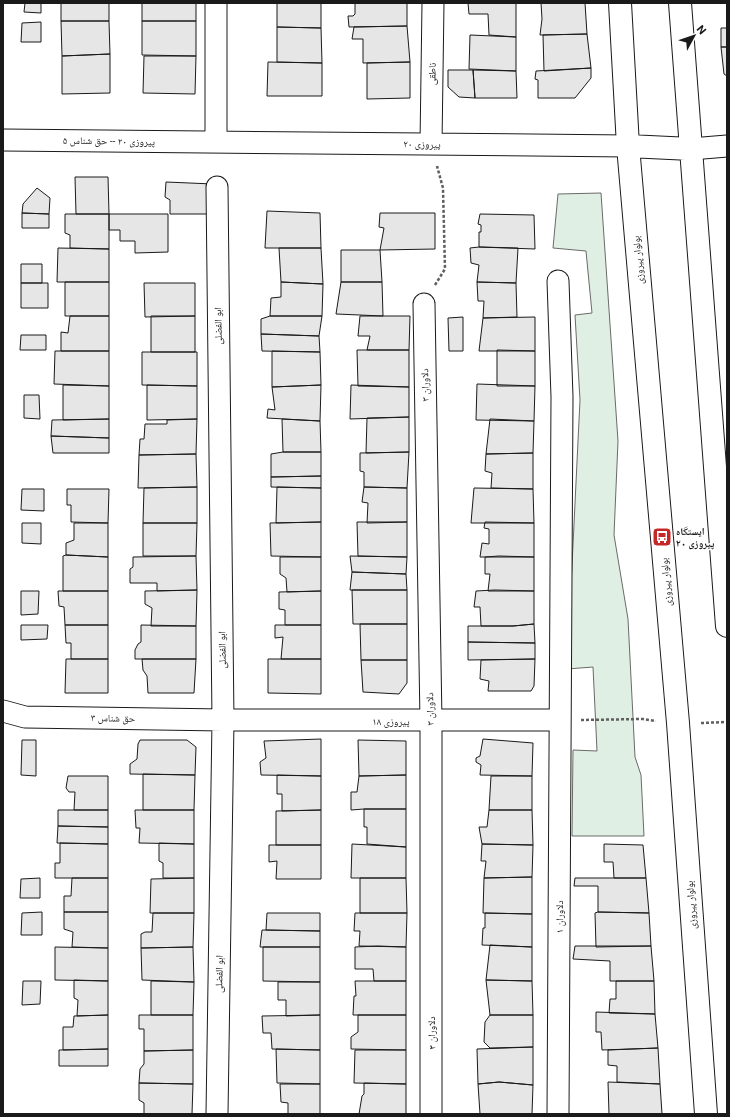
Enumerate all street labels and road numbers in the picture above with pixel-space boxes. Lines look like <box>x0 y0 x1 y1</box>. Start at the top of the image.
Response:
street label: ناطقی <box>426 62 439 85</box>
street label: پیروزی ۲۰ -- حق شناس ۵ <box>63 135 155 148</box>
street label: پیروزی ۲۰ <box>403 138 441 151</box>
street label: بولوار پیروزی <box>630 235 647 285</box>
street label: ابو الفضلی <box>212 307 225 345</box>
street label: دلاوران ۳ <box>419 368 432 402</box>
street label: بولوار پیروزی <box>658 557 675 607</box>
street label: ابو الفضلی <box>216 631 229 669</box>
street label: دلاوران ۳ <box>424 692 437 726</box>
street label: حق شناس ۳ <box>91 712 136 725</box>
street label: پیروزی ۱۸ <box>372 716 410 728</box>
street label: بولوار پیروزی <box>684 880 699 930</box>
street label: دلاوران ۱ <box>554 900 566 934</box>
street label: ابو الفضلی <box>213 955 226 993</box>
street label: دلاوران ۳ <box>426 1016 438 1050</box>

